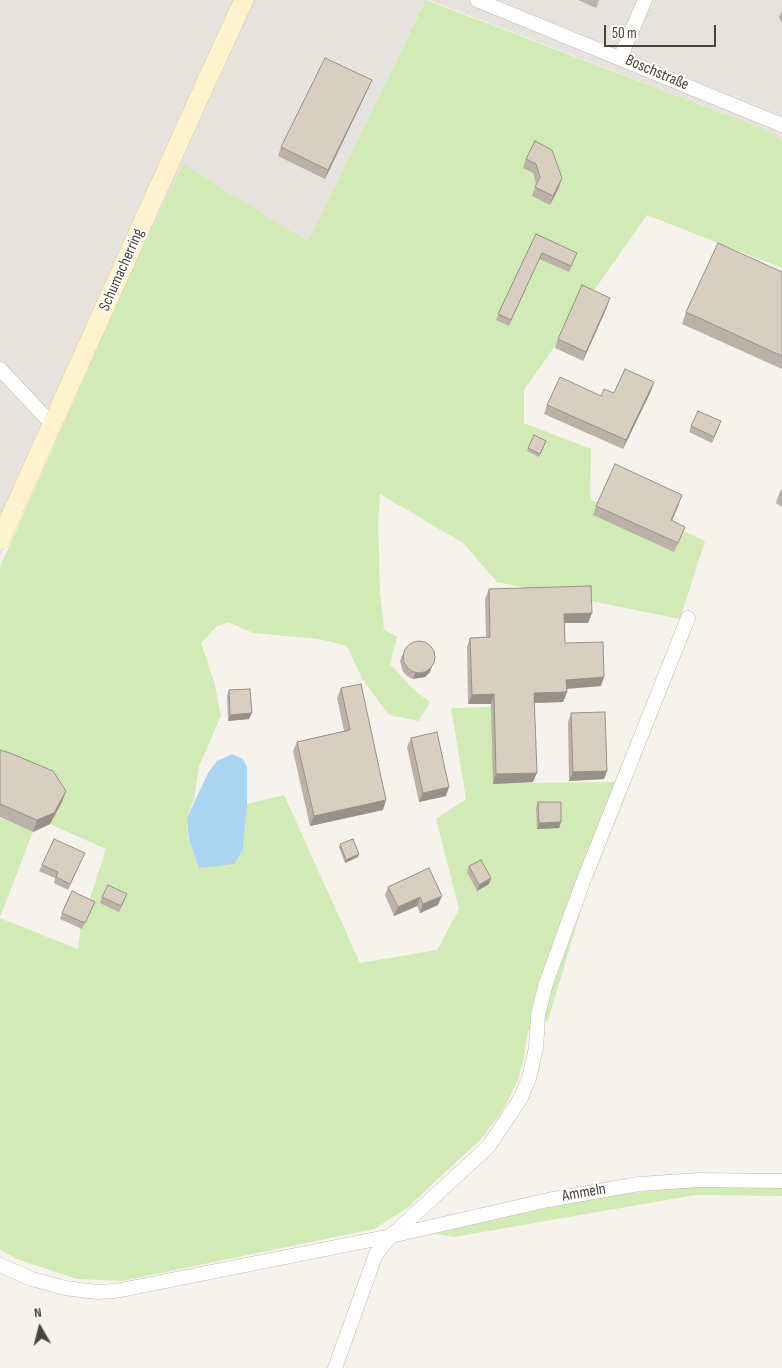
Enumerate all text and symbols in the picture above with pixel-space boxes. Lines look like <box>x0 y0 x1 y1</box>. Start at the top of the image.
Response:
scale bar <box>607 15 720 47</box>
text: 50 m <box>612 24 637 43</box>
street label: Boschstraße <box>622 51 692 95</box>
street label: Schumacherring <box>95 226 149 314</box>
street label: Ammeln <box>561 1180 607 1206</box>
north arrow <box>15 1303 65 1353</box>
text: N <box>33 1304 43 1322</box>

